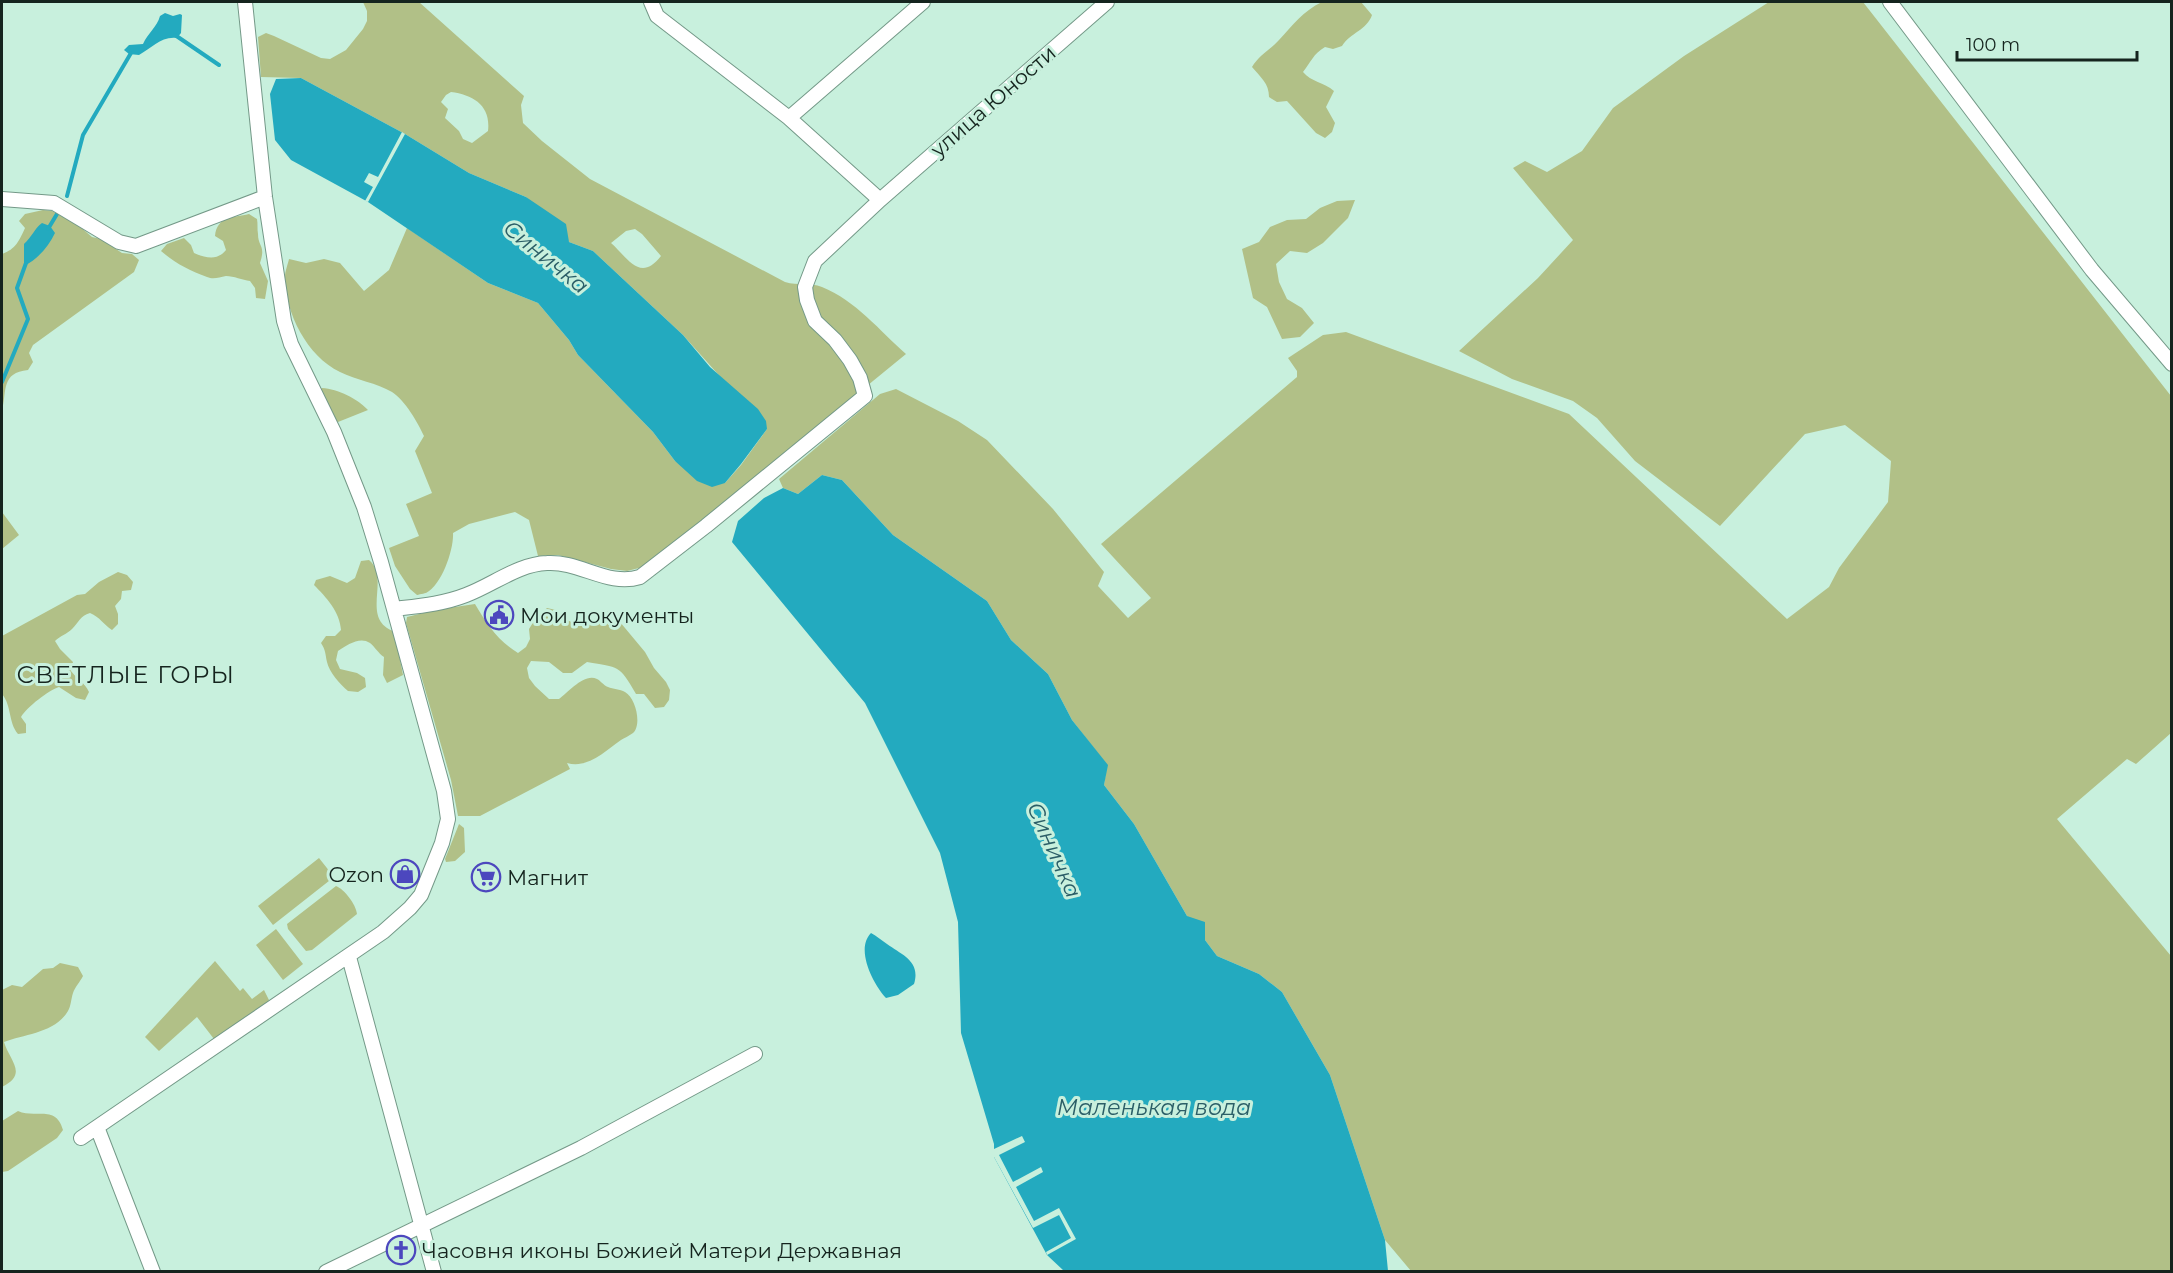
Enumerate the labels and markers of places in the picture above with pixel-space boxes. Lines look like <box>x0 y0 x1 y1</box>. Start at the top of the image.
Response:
public building icon: Мои документы <box>483 599 515 631</box>
place label: Мои документы <box>520 603 694 628</box>
shop icon: Ozon <box>389 858 421 890</box>
supermarket icon: Магнит <box>470 861 502 893</box>
place label: Ozon <box>328 862 384 887</box>
place label: Магнит <box>507 865 588 890</box>
church icon: Часовня иконы Божией Матери Державная <box>385 1234 417 1266</box>
place label: Часовня иконы Божией Матери Державная <box>422 1238 902 1263</box>

